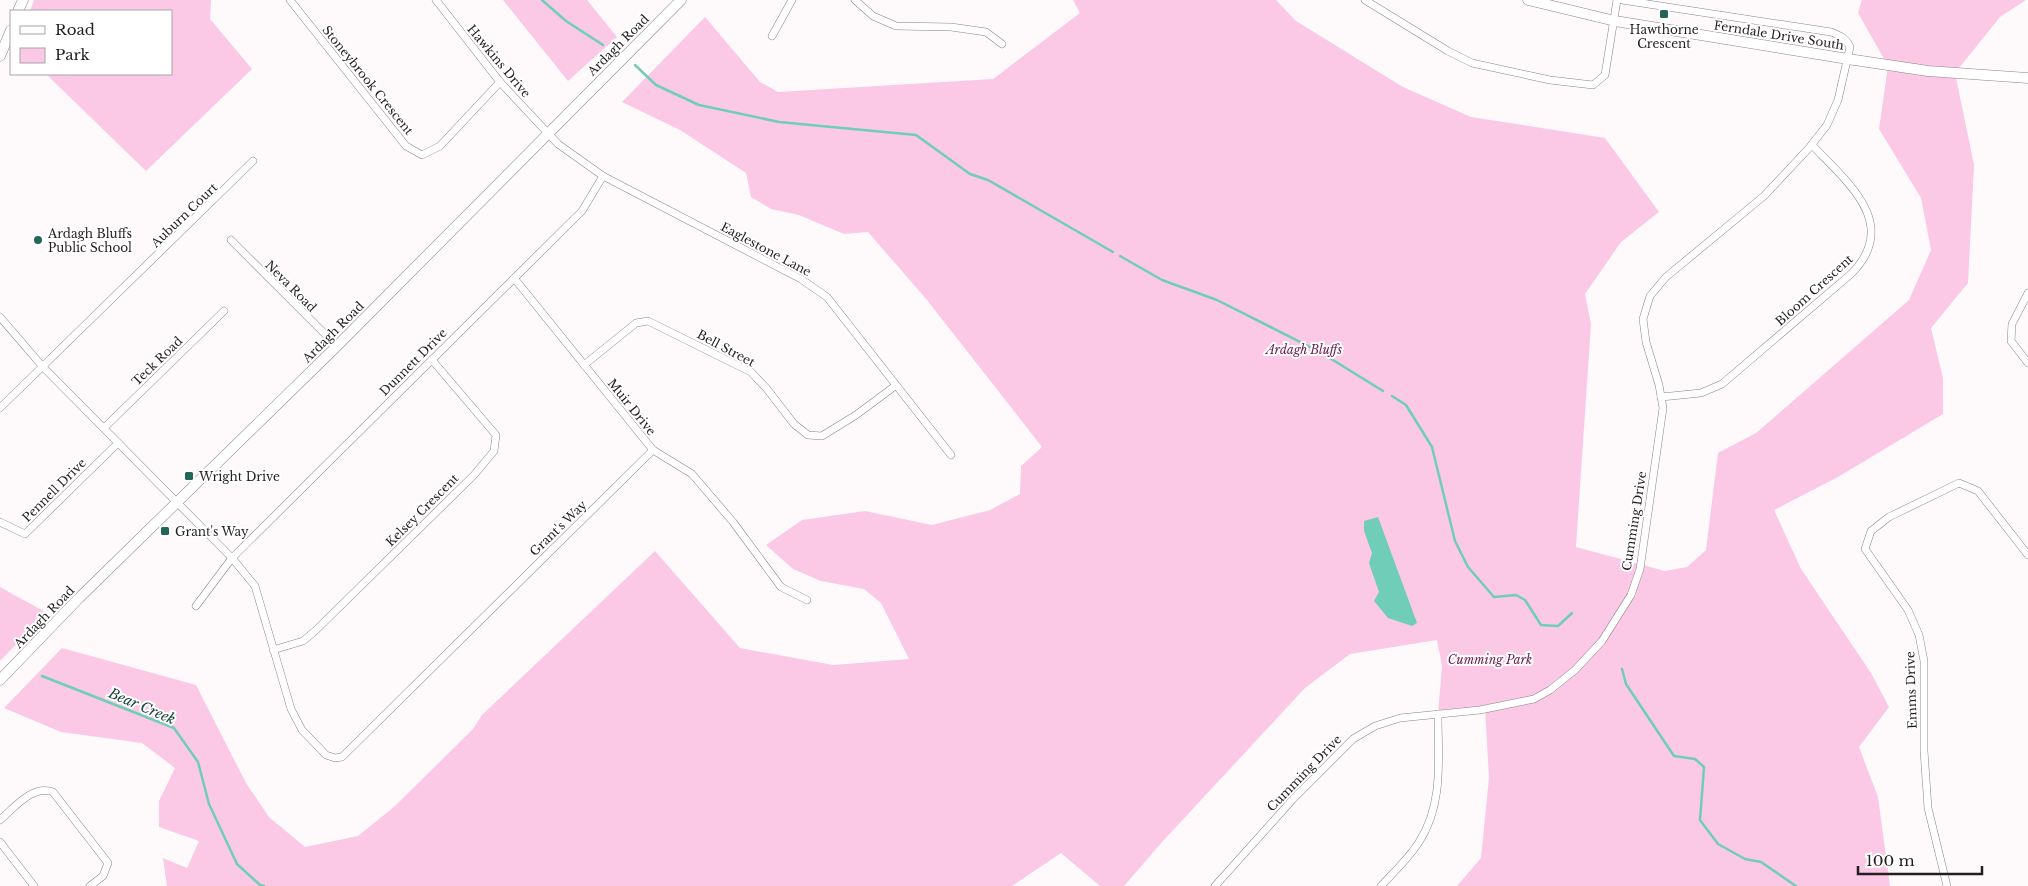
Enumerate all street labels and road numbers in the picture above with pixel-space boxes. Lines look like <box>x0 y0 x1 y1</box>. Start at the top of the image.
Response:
street label: Ardagh Road <box>584 11 652 79</box>
street label: Ferndale Drive South <box>1713 17 1845 53</box>
street label: Hawkins Drive <box>464 21 534 101</box>
street label: Stoneybrook Crescent <box>319 22 417 138</box>
street label: Auburn Court <box>147 179 221 251</box>
street label: Eaglestone Lane <box>718 219 814 279</box>
street label: Bloom Crescent <box>1772 251 1856 329</box>
street label: Neva Road <box>262 257 320 315</box>
street label: Ardagh Road <box>299 298 367 366</box>
street label: Dunnett Drive <box>376 325 450 399</box>
street label: Bell Street <box>694 326 758 370</box>
street label: Teck Road <box>129 333 185 389</box>
street label: Muir Drive <box>605 376 659 438</box>
street label: Pennell Drive <box>19 455 89 525</box>
street label: Kelsey Crescent <box>383 470 462 549</box>
street label: Cumming Drive <box>1619 470 1649 572</box>
street label: Grant's Way <box>526 497 590 559</box>
street label: Ardagh Road <box>10 583 77 652</box>
street label: Emms Drive <box>1902 651 1920 729</box>
street label: Cumming Drive <box>1264 732 1344 814</box>

